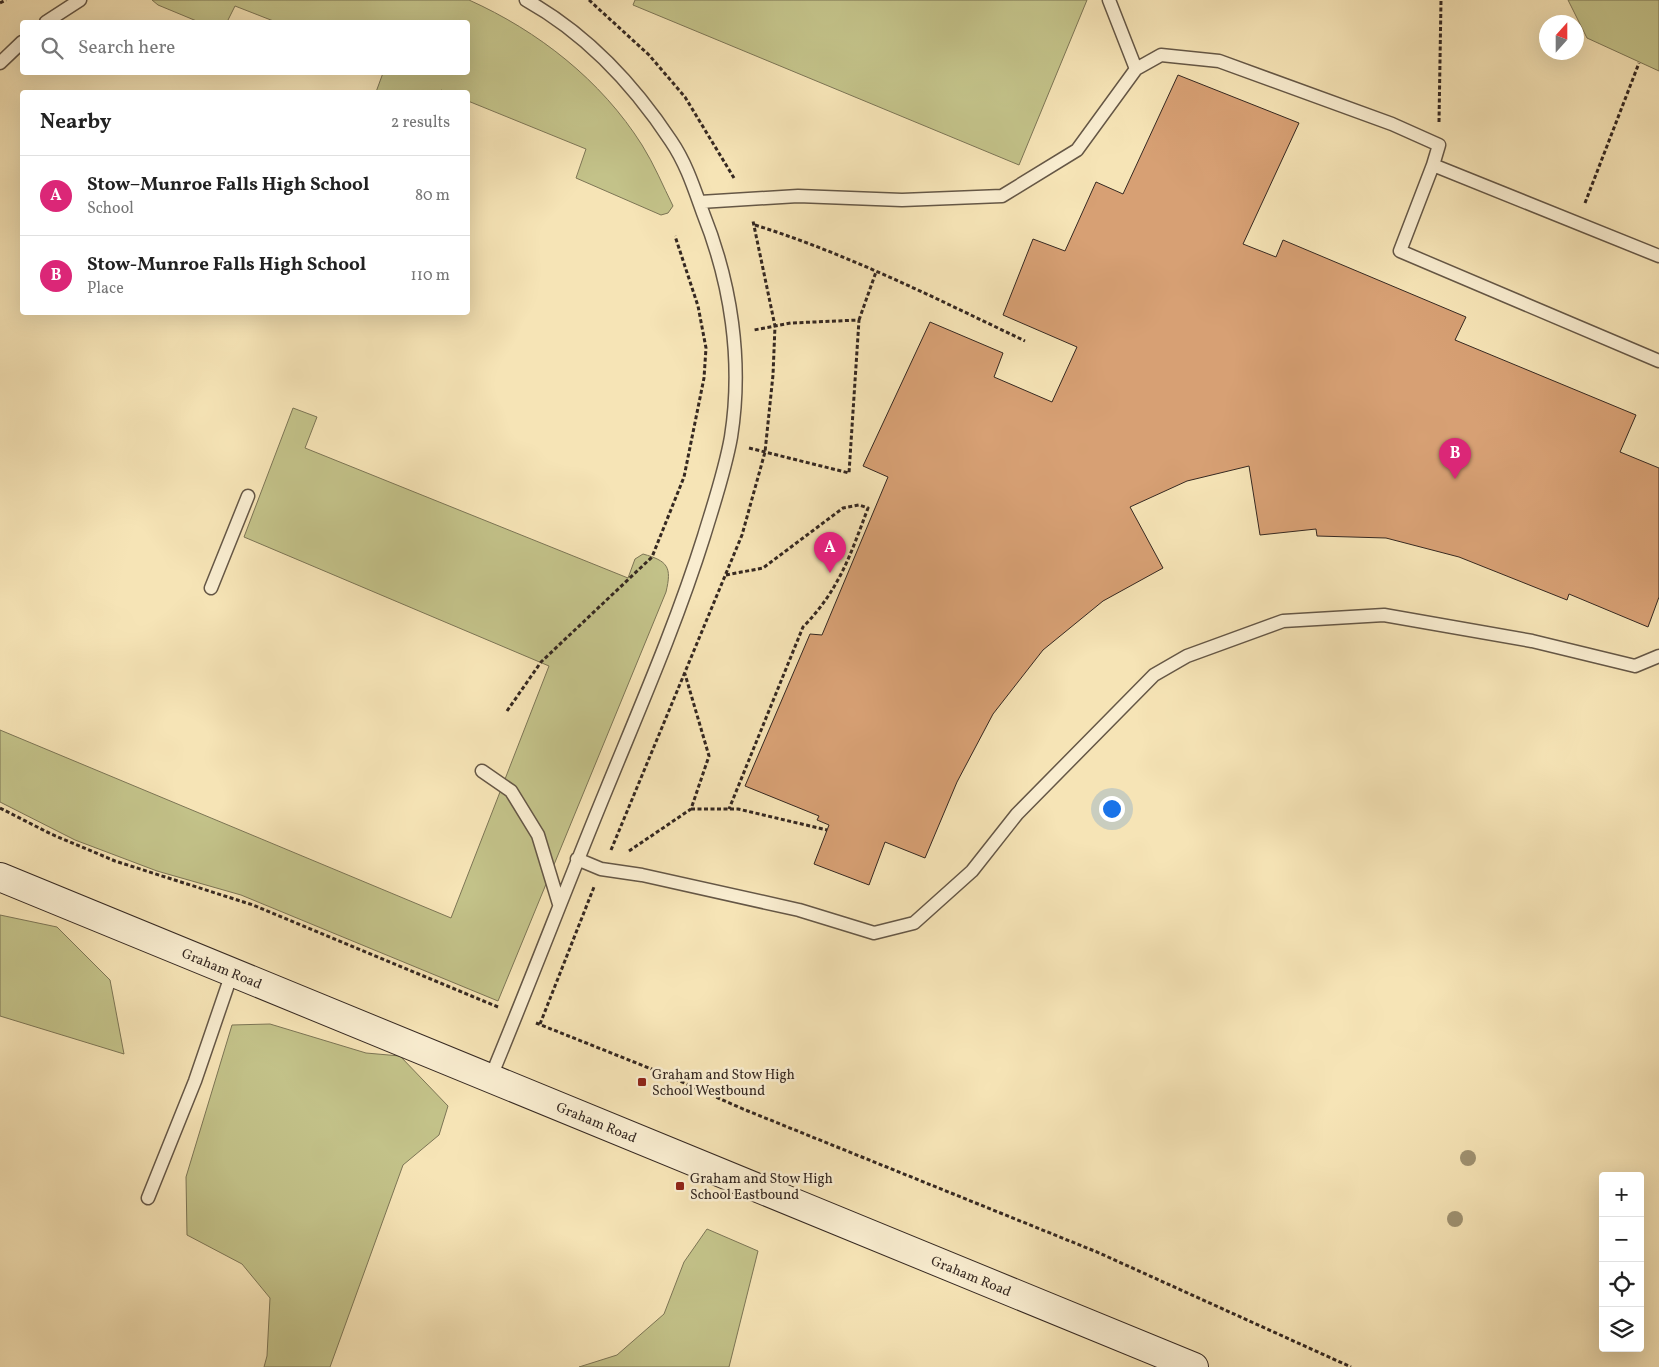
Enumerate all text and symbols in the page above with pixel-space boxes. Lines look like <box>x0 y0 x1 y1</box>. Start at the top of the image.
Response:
north arrow <box>1539 15 1584 60</box>
search box <box>20 20 470 75</box>
icon: search <box>38 34 66 62</box>
text: Search here <box>78 35 175 61</box>
text: Nearby <box>40 108 111 137</box>
text: 2 results <box>391 112 450 134</box>
text: Stow–Munroe Falls High School <box>87 172 369 198</box>
text: A <box>50 185 62 207</box>
text: 80 m <box>415 185 450 207</box>
text: School <box>87 198 134 220</box>
text: Stow-Munroe Falls High School <box>87 252 366 278</box>
text: B <box>51 265 61 287</box>
text: 110 m <box>411 265 450 287</box>
text: Place <box>87 278 124 300</box>
pin: B <box>1439 438 1471 479</box>
pin: A <box>814 532 846 573</box>
your location <box>1099 796 1125 822</box>
street label: Graham Road <box>178 945 265 995</box>
place label: Graham and Stow High School Westbound <box>652 1066 795 1101</box>
marker: Graham and Stow High School Westbound <box>636 1076 648 1088</box>
street label: Graham Road <box>553 1098 639 1148</box>
place label: Graham and Stow High School Eastbound <box>690 1170 833 1205</box>
map controls <box>1599 1172 1644 1352</box>
button: + <box>1599 1172 1644 1217</box>
marker: Graham and Stow High School Eastbound <box>674 1180 686 1192</box>
button: − <box>1599 1217 1644 1262</box>
street label: Graham Road <box>928 1252 1014 1302</box>
button: locate <box>1599 1262 1644 1307</box>
button: layers <box>1599 1307 1644 1352</box>

